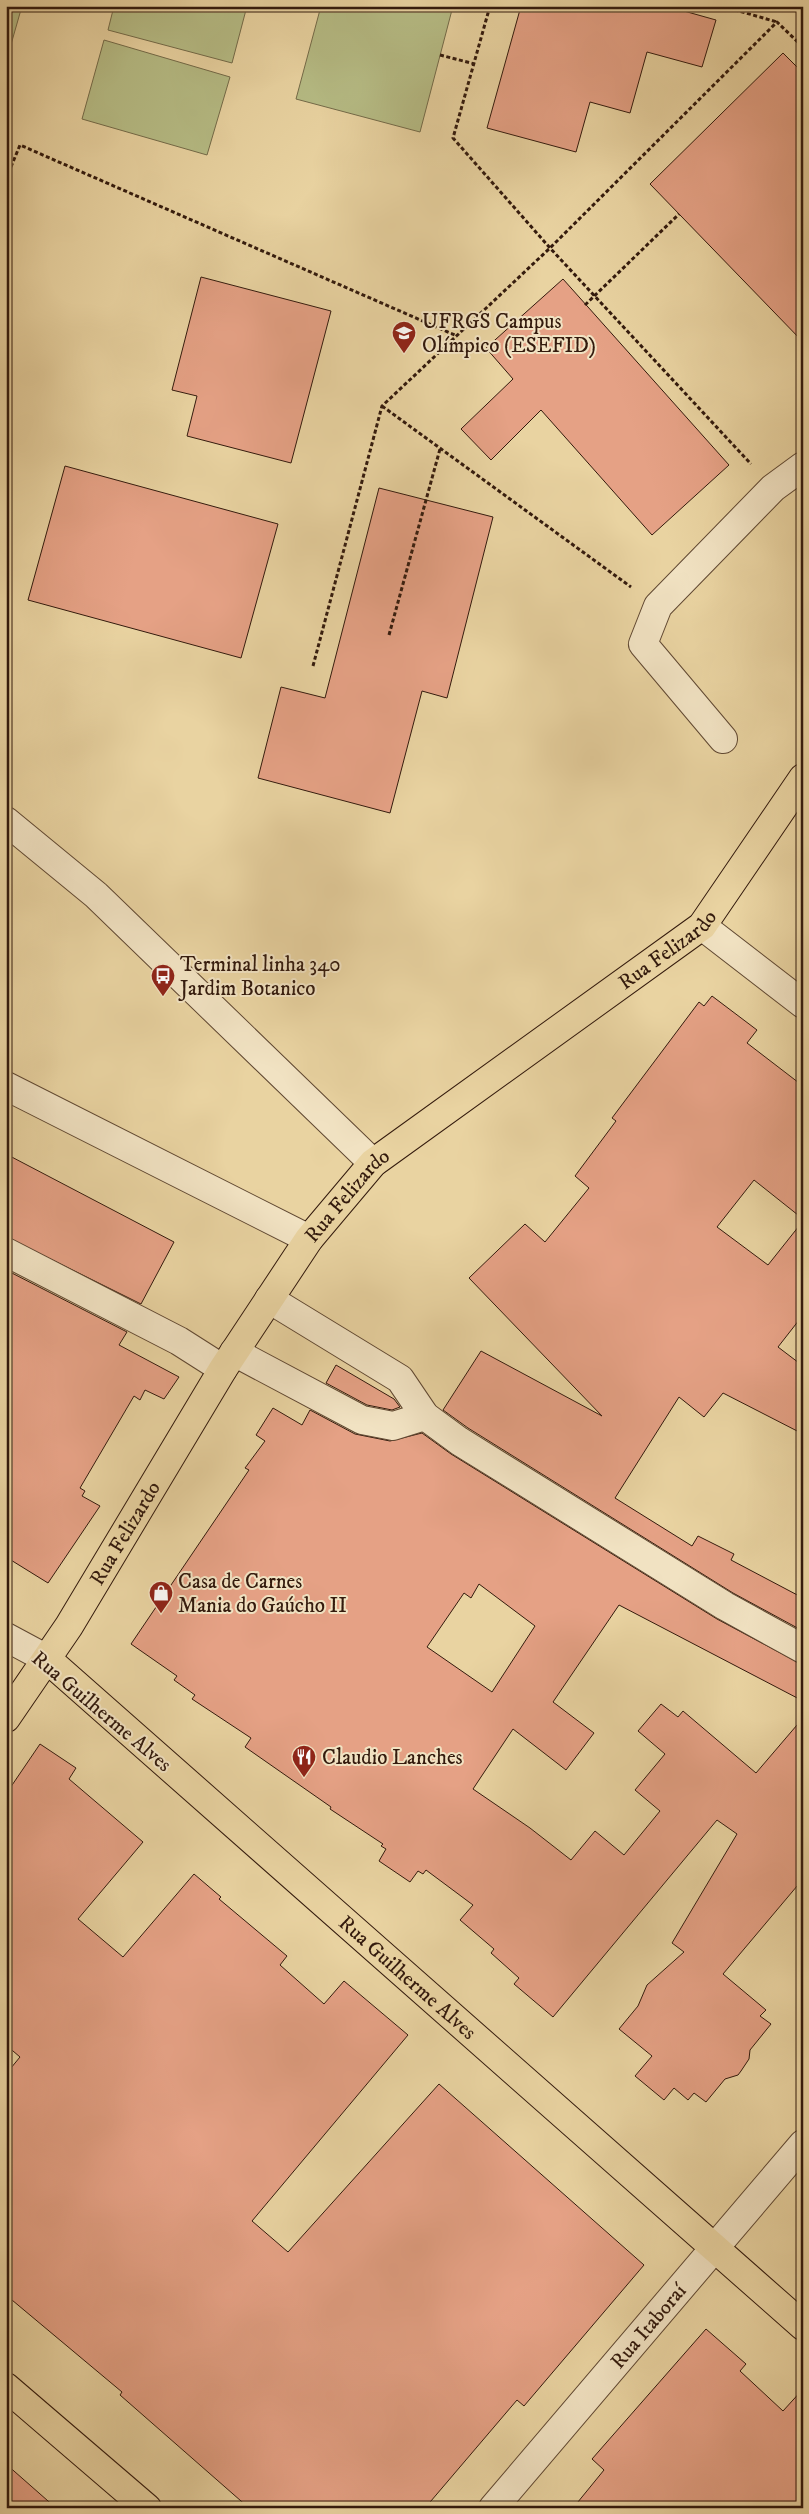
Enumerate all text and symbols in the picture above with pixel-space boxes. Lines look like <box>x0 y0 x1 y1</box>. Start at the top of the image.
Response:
place label: UFRGS Campus Olímpico (ESEFID) <box>422 309 596 359</box>
school or university icon: UFRGS Campus Olímpico (ESEFID) <box>391 320 417 354</box>
street label: Rua Felizardo <box>614 906 723 996</box>
place label: Terminal linha 340 Jardim Botanico <box>178 952 341 1002</box>
bus stop icon: Terminal linha 340 Jardim Botanico <box>150 963 176 997</box>
street label: Rua Felizardo <box>300 1143 395 1248</box>
street label: Rua Felizardo <box>84 1477 167 1590</box>
place label: Casa de Carnes Mania do Gaúcho II <box>178 1569 347 1619</box>
shop icon: Casa de Carnes Mania do Gaúcho II <box>148 1580 174 1614</box>
street label: Rua Guilherme Alves <box>26 1646 177 1778</box>
restaurant icon: Claudio Lanches <box>291 1744 317 1778</box>
place label: Claudio Lanches <box>322 1745 463 1771</box>
street label: Rua Guilherme Alves <box>333 1910 481 2046</box>
street label: Rua Itaboraí <box>605 2278 693 2375</box>

